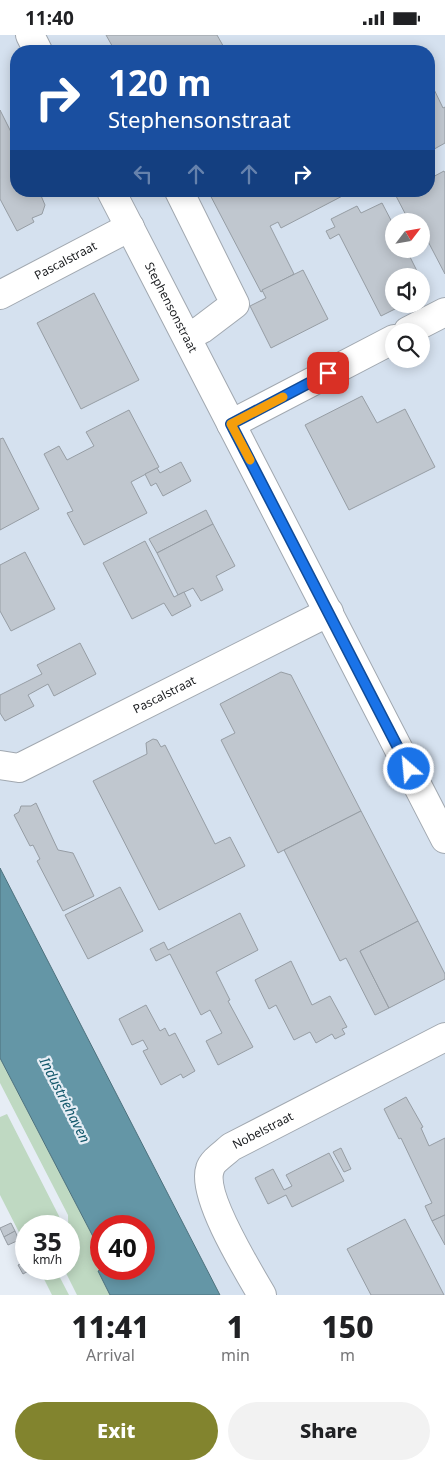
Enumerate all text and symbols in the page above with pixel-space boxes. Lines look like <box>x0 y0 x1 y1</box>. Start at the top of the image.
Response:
text: 11:40 <box>25 5 74 31</box>
text: 120 m <box>108 59 211 106</box>
icon: right <box>25 65 90 130</box>
text: Stephensonstraat <box>108 104 291 134</box>
icon: left <box>129 160 157 188</box>
icon: ahead <box>182 160 210 188</box>
icon: ahead <box>235 160 263 188</box>
icon: right <box>288 160 316 188</box>
north arrow <box>385 213 430 257</box>
map controls <box>385 213 430 368</box>
street label: Pascalstraat <box>31 237 100 284</box>
street label: Stephensonstraat <box>141 259 202 356</box>
button: sound <box>385 268 430 313</box>
button: search <box>385 323 430 368</box>
pin <box>307 352 349 394</box>
icon: arrive <box>314 359 342 387</box>
street label: Pascalstraat <box>130 671 199 717</box>
position arrow <box>382 742 434 794</box>
water label: Industriehaven <box>35 1053 95 1146</box>
street label: Nobelstraat <box>229 1107 297 1153</box>
speed limit sign: 40 <box>90 1215 155 1280</box>
text: 35 <box>33 1224 62 1258</box>
text: km/h <box>33 1251 62 1268</box>
text: 11:41 <box>72 1306 149 1347</box>
text: 1 <box>227 1306 244 1347</box>
text: 150 <box>321 1306 373 1347</box>
text: Arrival <box>86 1344 135 1366</box>
text: min <box>221 1344 250 1366</box>
text: m <box>340 1344 355 1366</box>
button: Exit <box>15 1402 218 1460</box>
button: Share <box>228 1402 430 1460</box>

